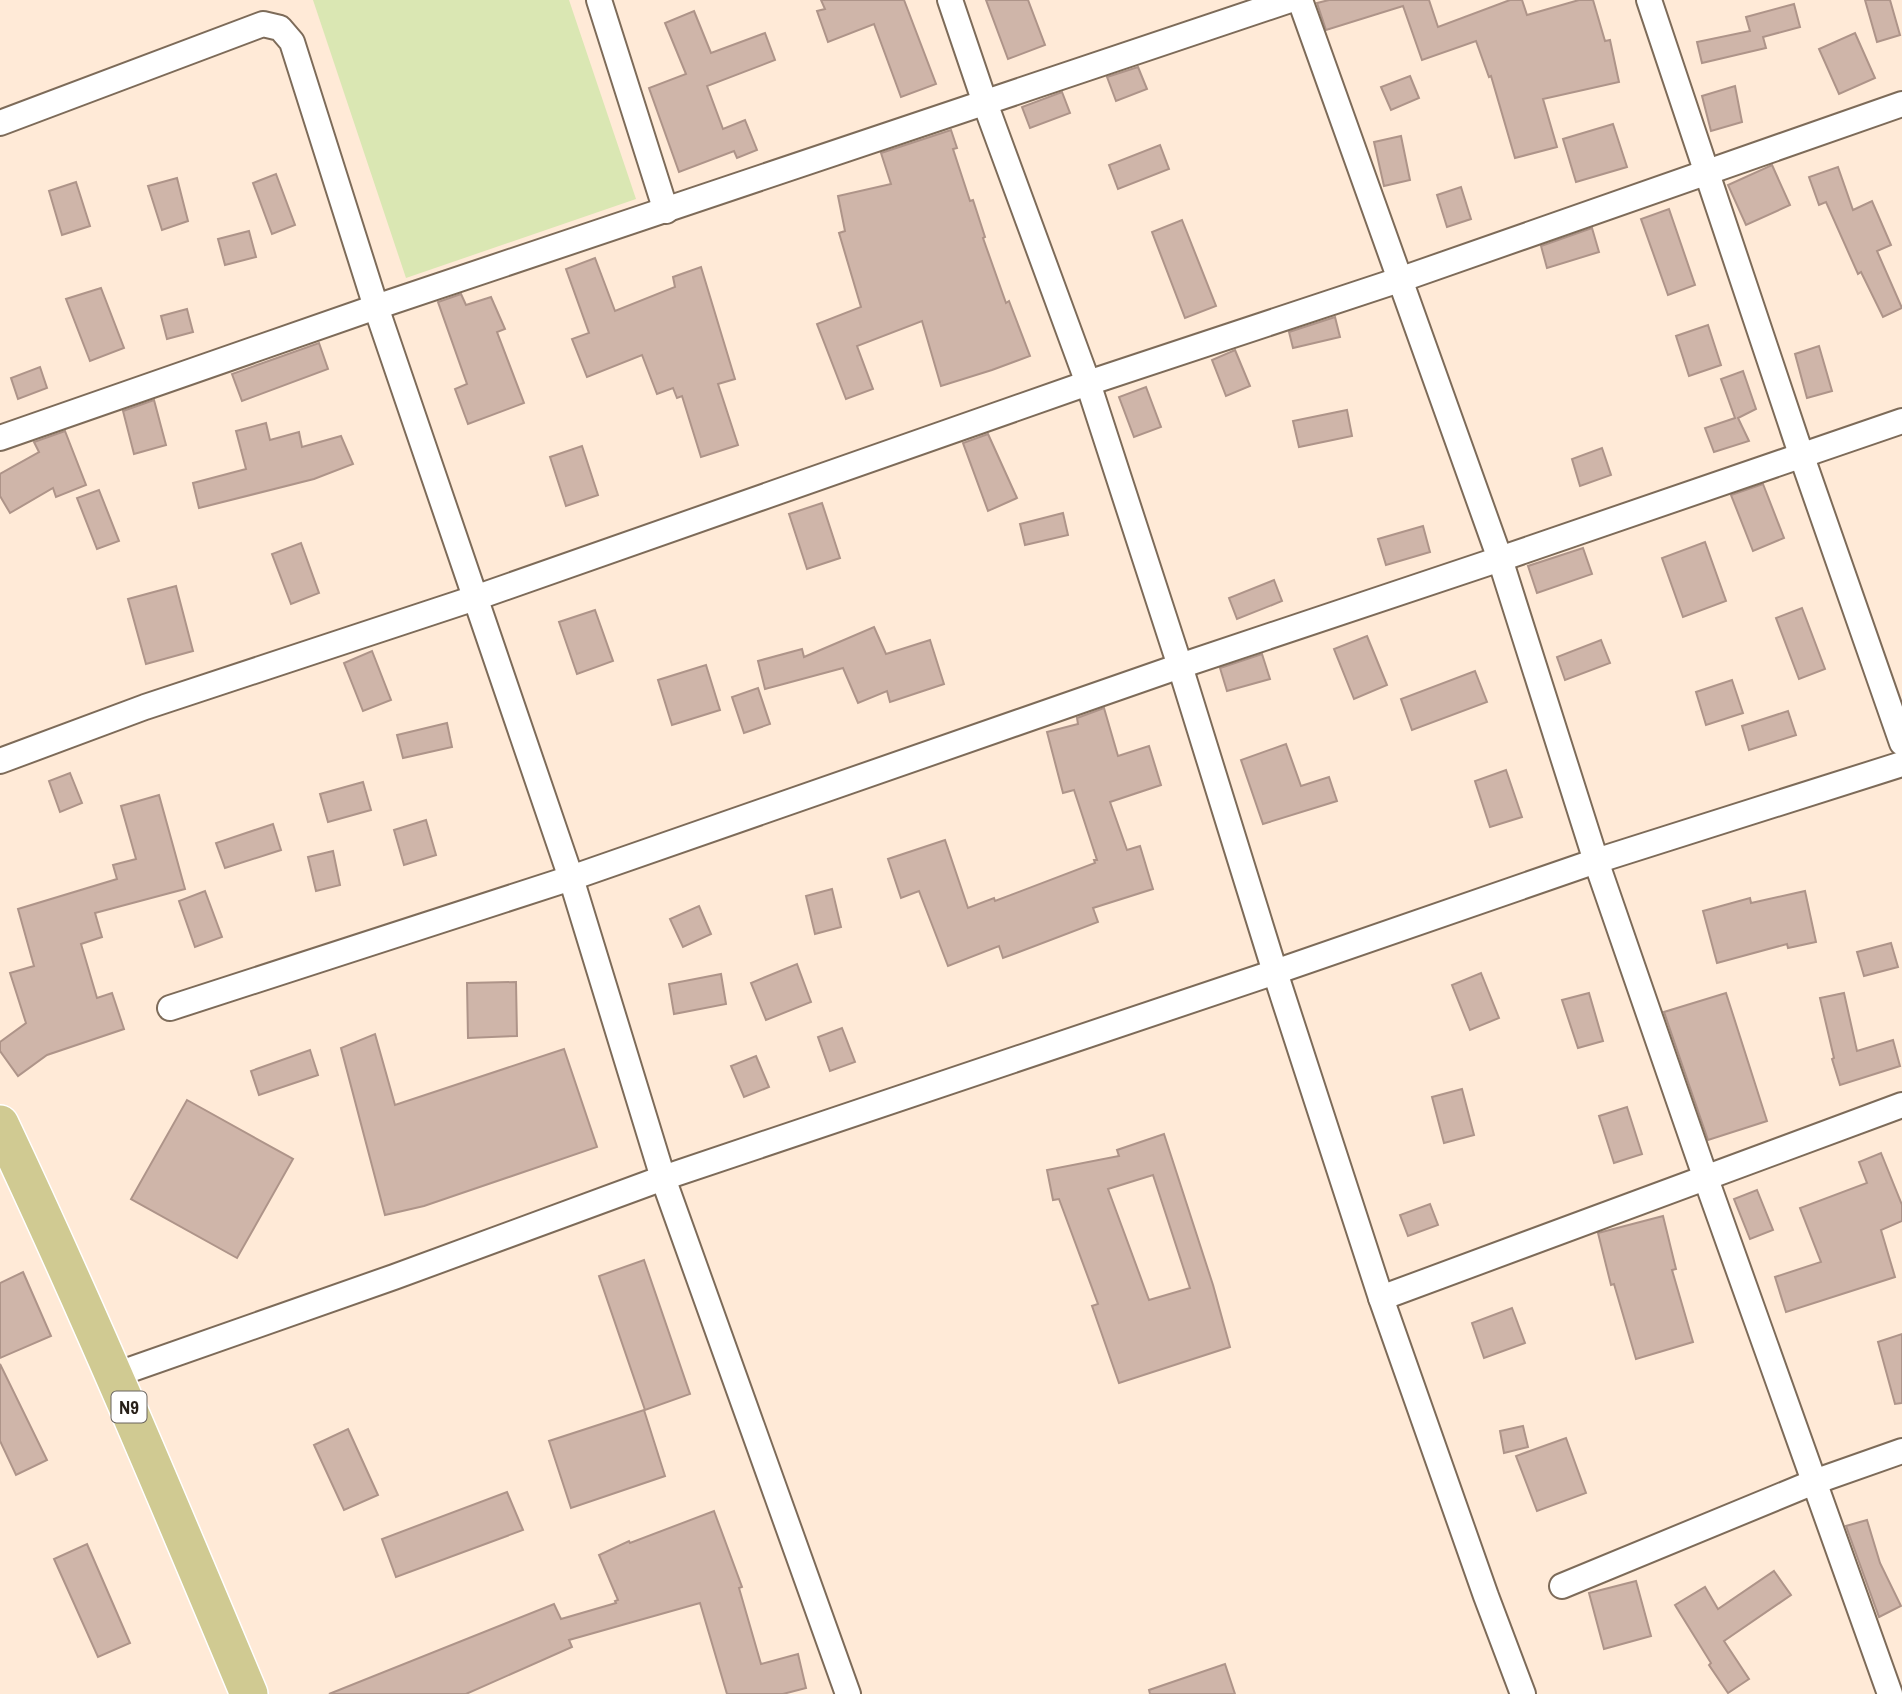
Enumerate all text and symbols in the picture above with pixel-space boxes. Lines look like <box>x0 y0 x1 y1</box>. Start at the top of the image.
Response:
road number: N9 <box>111 1392 146 1422</box>

